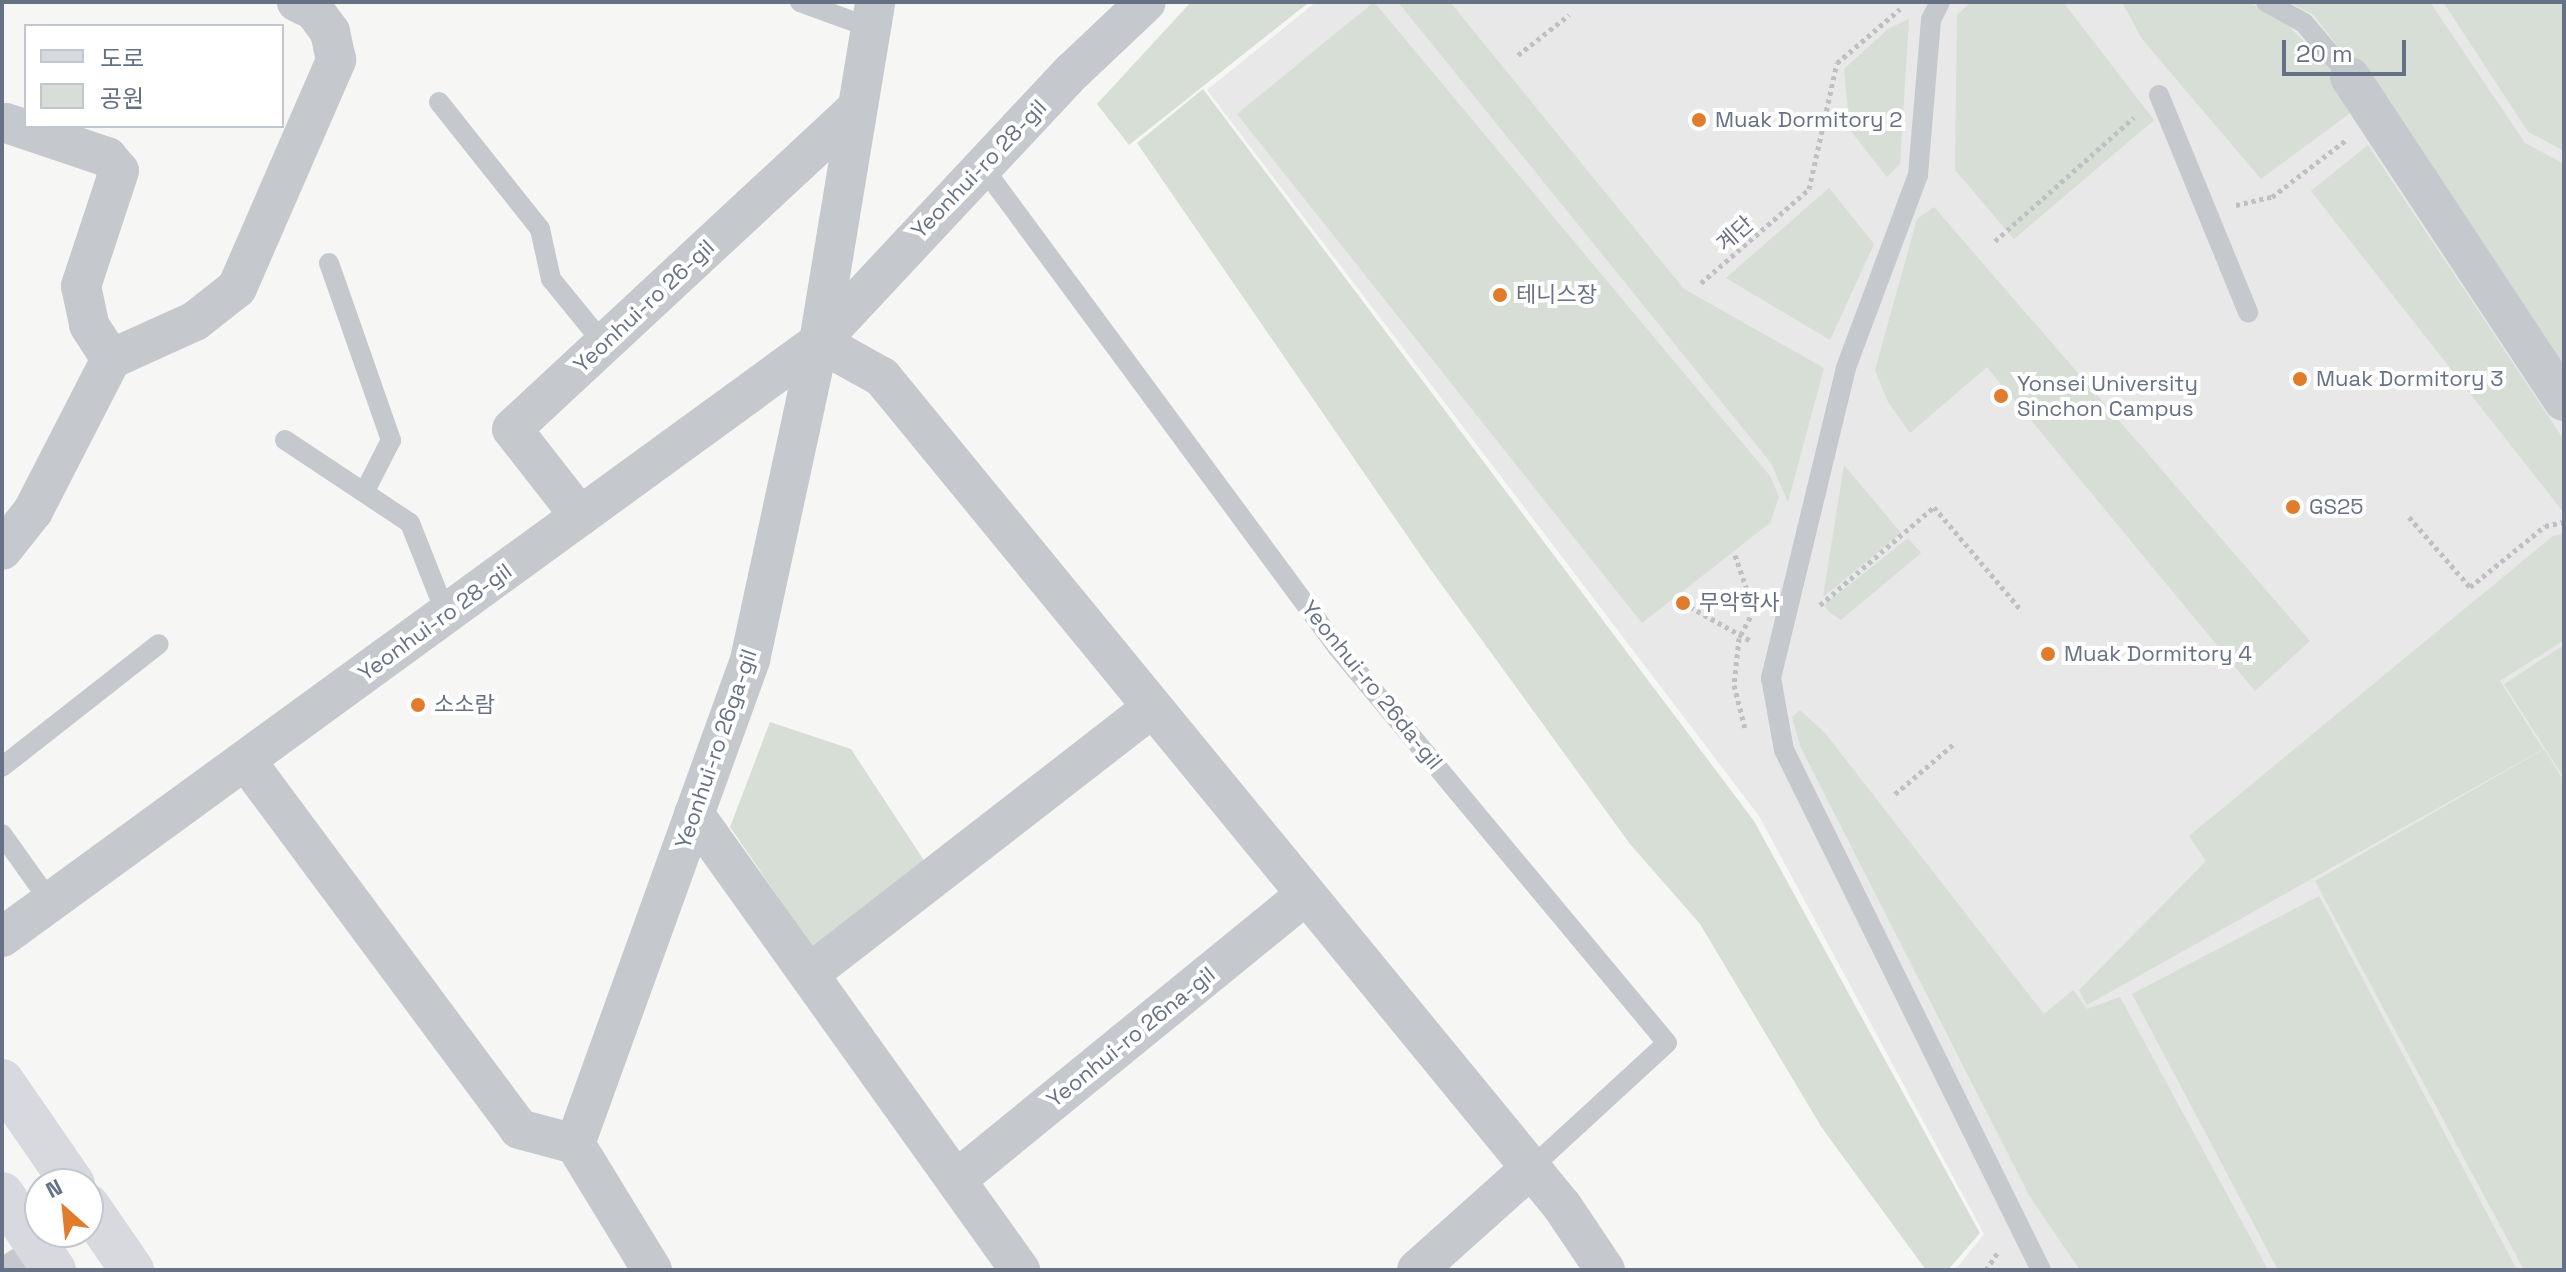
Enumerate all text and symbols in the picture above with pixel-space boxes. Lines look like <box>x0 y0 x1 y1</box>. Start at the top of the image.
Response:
legend <box>24 24 284 128</box>
scale bar <box>2286 24 2410 74</box>
text: 20 m <box>2296 38 2353 69</box>
text: 도로 <box>100 43 144 74</box>
text: 공원 <box>100 83 144 114</box>
street label: Yeonhui-ro 28-gil <box>906 94 1052 244</box>
place label: Muak Dormitory 2 <box>1715 107 1902 133</box>
marker: Muak Dormitory 2 <box>1690 111 1708 129</box>
street label: 계단 <box>1711 211 1759 257</box>
street label: Yeonhui-ro 26-gil <box>568 234 720 378</box>
place label: 테니스장 <box>1516 282 1597 308</box>
marker: 테니스장 <box>1491 286 1509 304</box>
place label: Muak Dormitory 3 <box>2316 366 2503 392</box>
place label: Yonsei University Sinchon Campus <box>2017 370 2198 422</box>
marker: Muak Dormitory 3 <box>2291 370 2309 388</box>
marker: Yonsei University Sinchon Campus <box>1992 387 2010 405</box>
place label: GS25 <box>2309 494 2363 520</box>
marker: GS25 <box>2284 498 2302 516</box>
street label: Yeonhui-ro 28-gil <box>353 558 517 686</box>
place label: 무악학사 <box>1699 590 1780 616</box>
marker: 무악학사 <box>1674 594 1692 612</box>
street label: Yeonhui-ro 26da-gil <box>1296 595 1448 775</box>
place label: Muak Dormitory 4 <box>2064 641 2252 667</box>
marker: Muak Dormitory 4 <box>2039 645 2057 663</box>
street label: Yeonhui-ro 26ga-gil <box>669 646 763 852</box>
place label: 소소람 <box>434 692 495 718</box>
marker: 소소람 <box>409 696 427 714</box>
street label: Yeonhui-ro 26na-gil <box>1042 961 1220 1113</box>
north arrow <box>24 1168 104 1248</box>
text: N <box>41 1173 67 1204</box>

